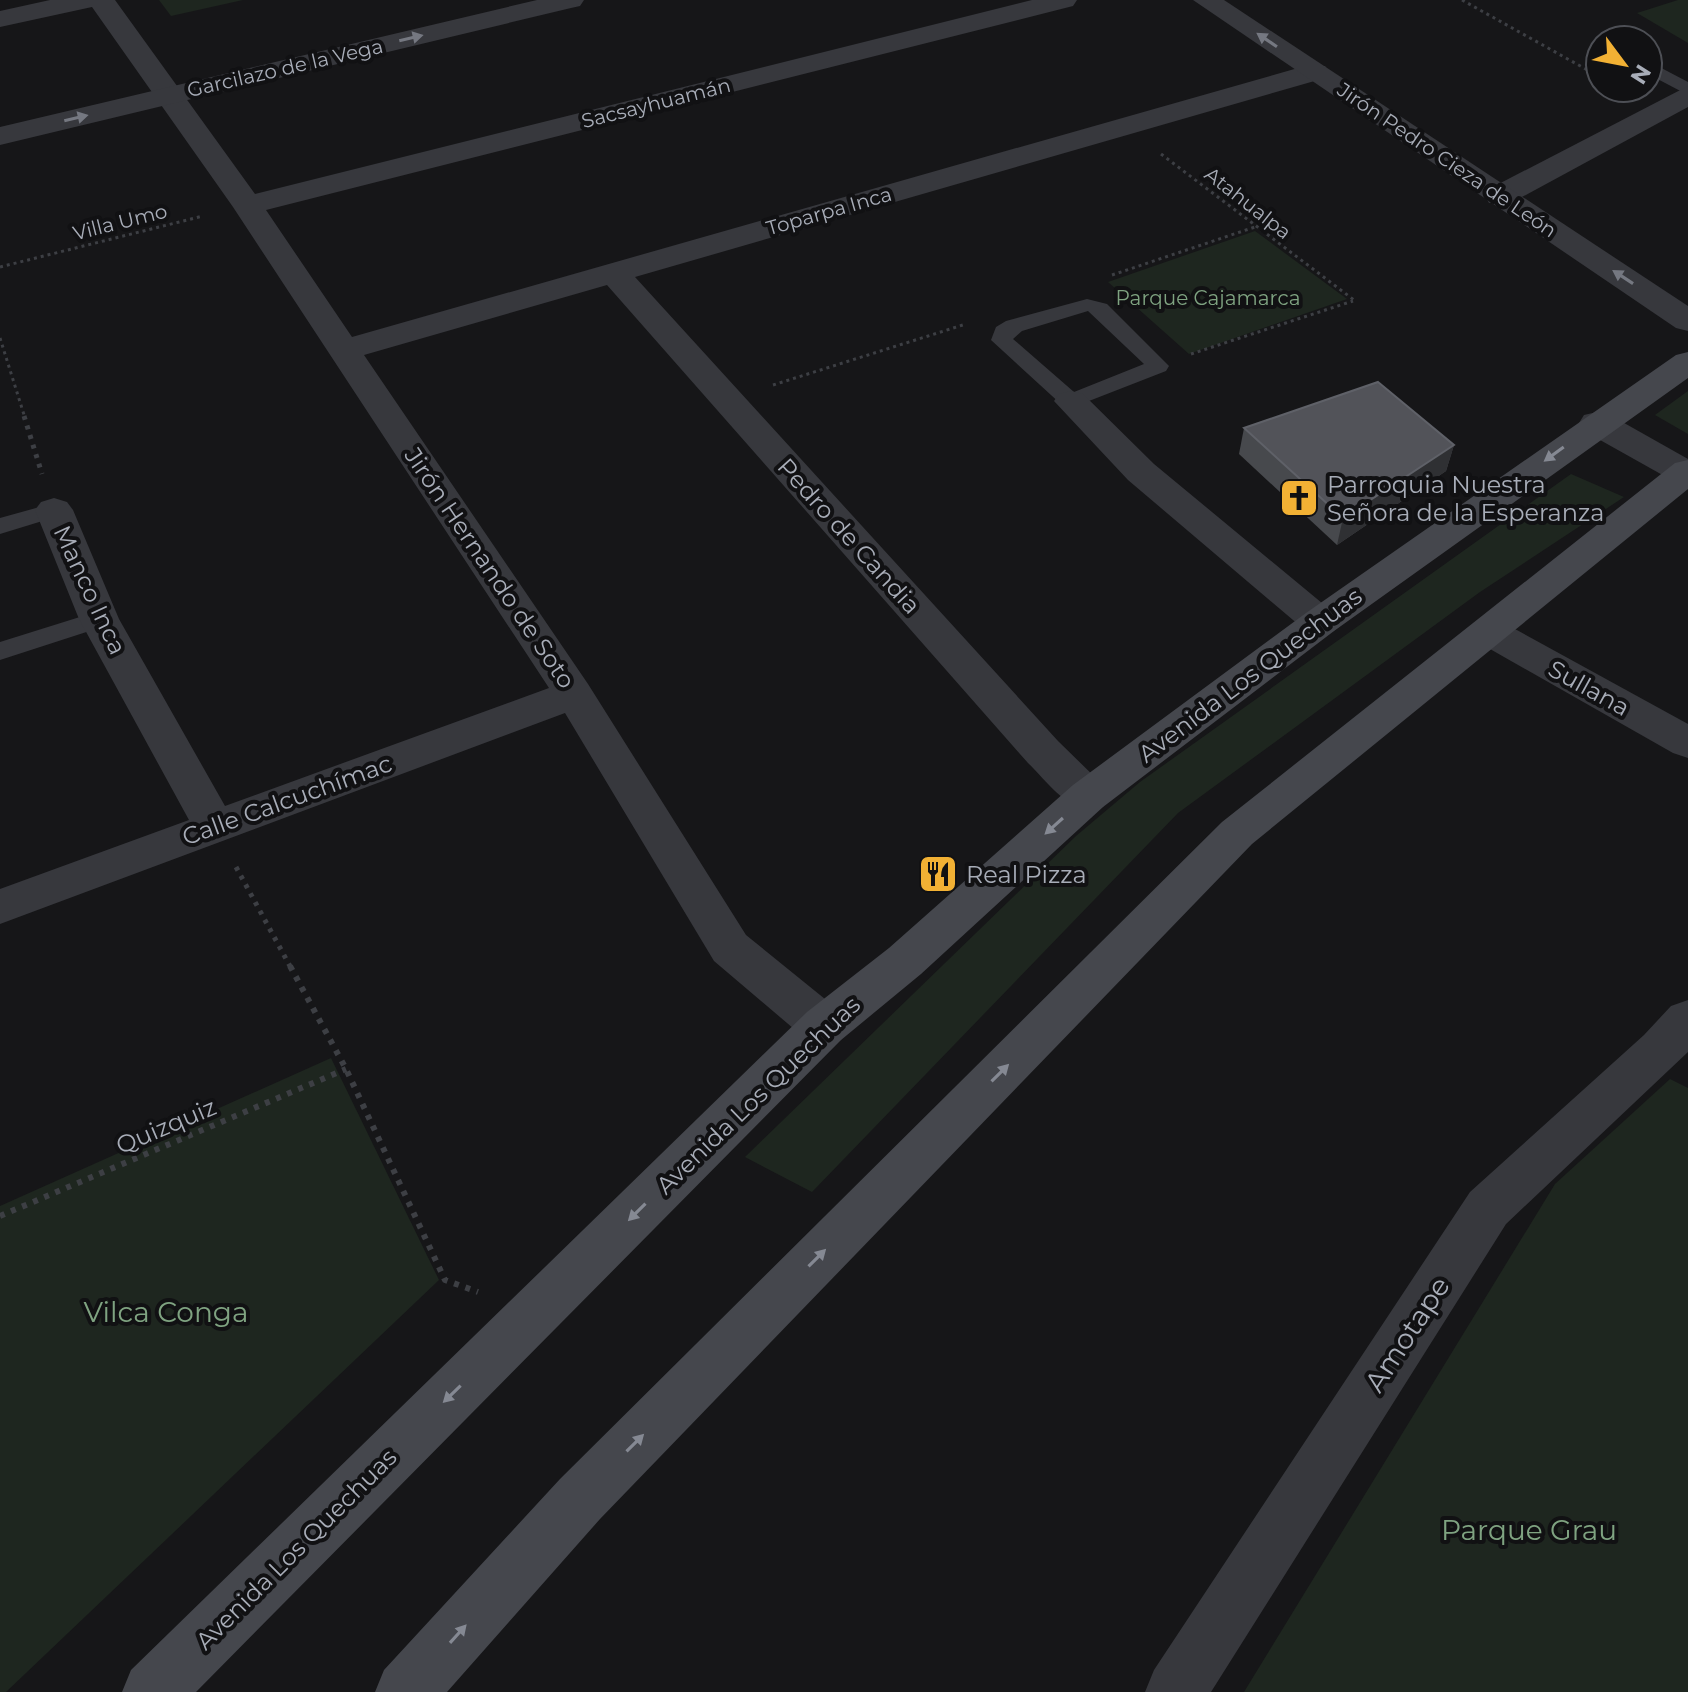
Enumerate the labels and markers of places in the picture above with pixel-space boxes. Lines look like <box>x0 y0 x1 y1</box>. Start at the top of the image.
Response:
place label: Parroquia Nuestra Señora de la Esperanza <box>1327 470 1604 527</box>
church icon: Parroquia Nuestra Señora de la Esperanza <box>1278 477 1320 519</box>
restaurant icon: Real Pizza <box>917 853 959 895</box>
place label: Real Pizza <box>966 860 1087 889</box>

